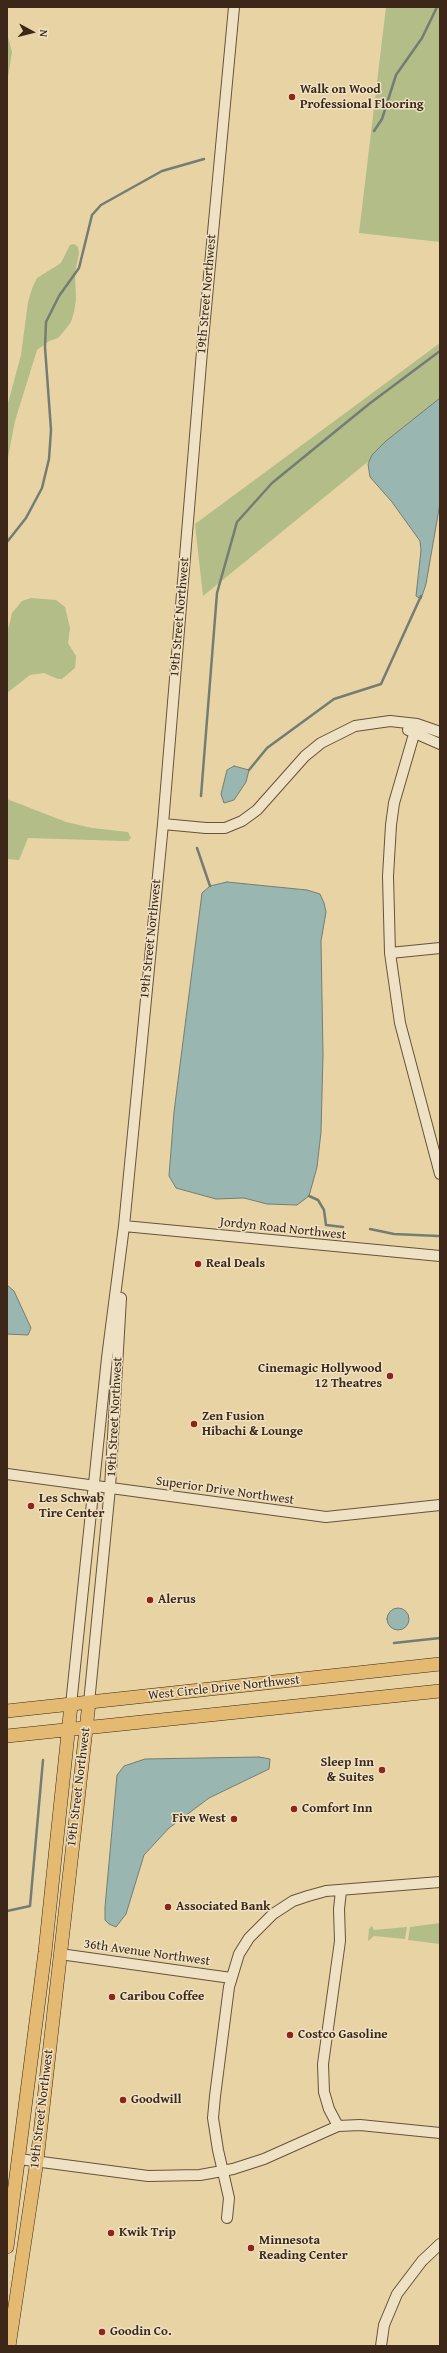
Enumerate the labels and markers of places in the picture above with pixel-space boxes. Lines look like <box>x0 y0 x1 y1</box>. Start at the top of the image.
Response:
place label: Walk on Wood Professional Flooring <box>300 82 424 113</box>
marker: Walk on Wood Professional Flooring <box>287 92 297 102</box>
place label: Real Deals <box>206 1256 265 1272</box>
marker: Real Deals <box>193 1259 203 1269</box>
place label: Cinemagic Hollywood 12 Theatres <box>258 1361 382 1392</box>
marker: Cinemagic Hollywood 12 Theatres <box>385 1371 395 1381</box>
place label: Zen Fusion Hibachi & Lounge <box>202 1409 303 1440</box>
marker: Zen Fusion Hibachi & Lounge <box>189 1419 199 1429</box>
place label: Les Schwab Tire Center <box>39 1491 104 1522</box>
marker: Les Schwab Tire Center <box>26 1501 36 1511</box>
place label: Alerus <box>158 1592 196 1608</box>
marker: Alerus <box>145 1595 155 1605</box>
place label: Sleep Inn & Suites <box>320 1755 374 1786</box>
marker: Sleep Inn & Suites <box>377 1765 387 1775</box>
place label: Comfort Inn <box>302 1801 372 1817</box>
marker: Comfort Inn <box>289 1804 299 1814</box>
place label: Five West <box>172 1811 226 1827</box>
marker: Five West <box>229 1814 239 1824</box>
place label: Associated Bank <box>176 1899 270 1915</box>
marker: Associated Bank <box>163 1902 173 1912</box>
place label: Caribou Coffee <box>120 1989 204 2005</box>
marker: Caribou Coffee <box>107 1992 117 2002</box>
place label: Costco Gasoline <box>298 2027 388 2043</box>
marker: Costco Gasoline <box>285 2030 295 2040</box>
place label: Goodwill <box>131 2092 182 2108</box>
marker: Goodwill <box>118 2095 128 2105</box>
place label: Kwik Trip <box>119 2225 176 2241</box>
marker: Kwik Trip <box>106 2228 116 2238</box>
place label: Minnesota Reading Center <box>259 2233 348 2264</box>
marker: Minnesota Reading Center <box>246 2243 256 2253</box>
place label: Goodin Co. <box>110 2324 172 2340</box>
marker: Goodin Co. <box>97 2327 107 2337</box>

